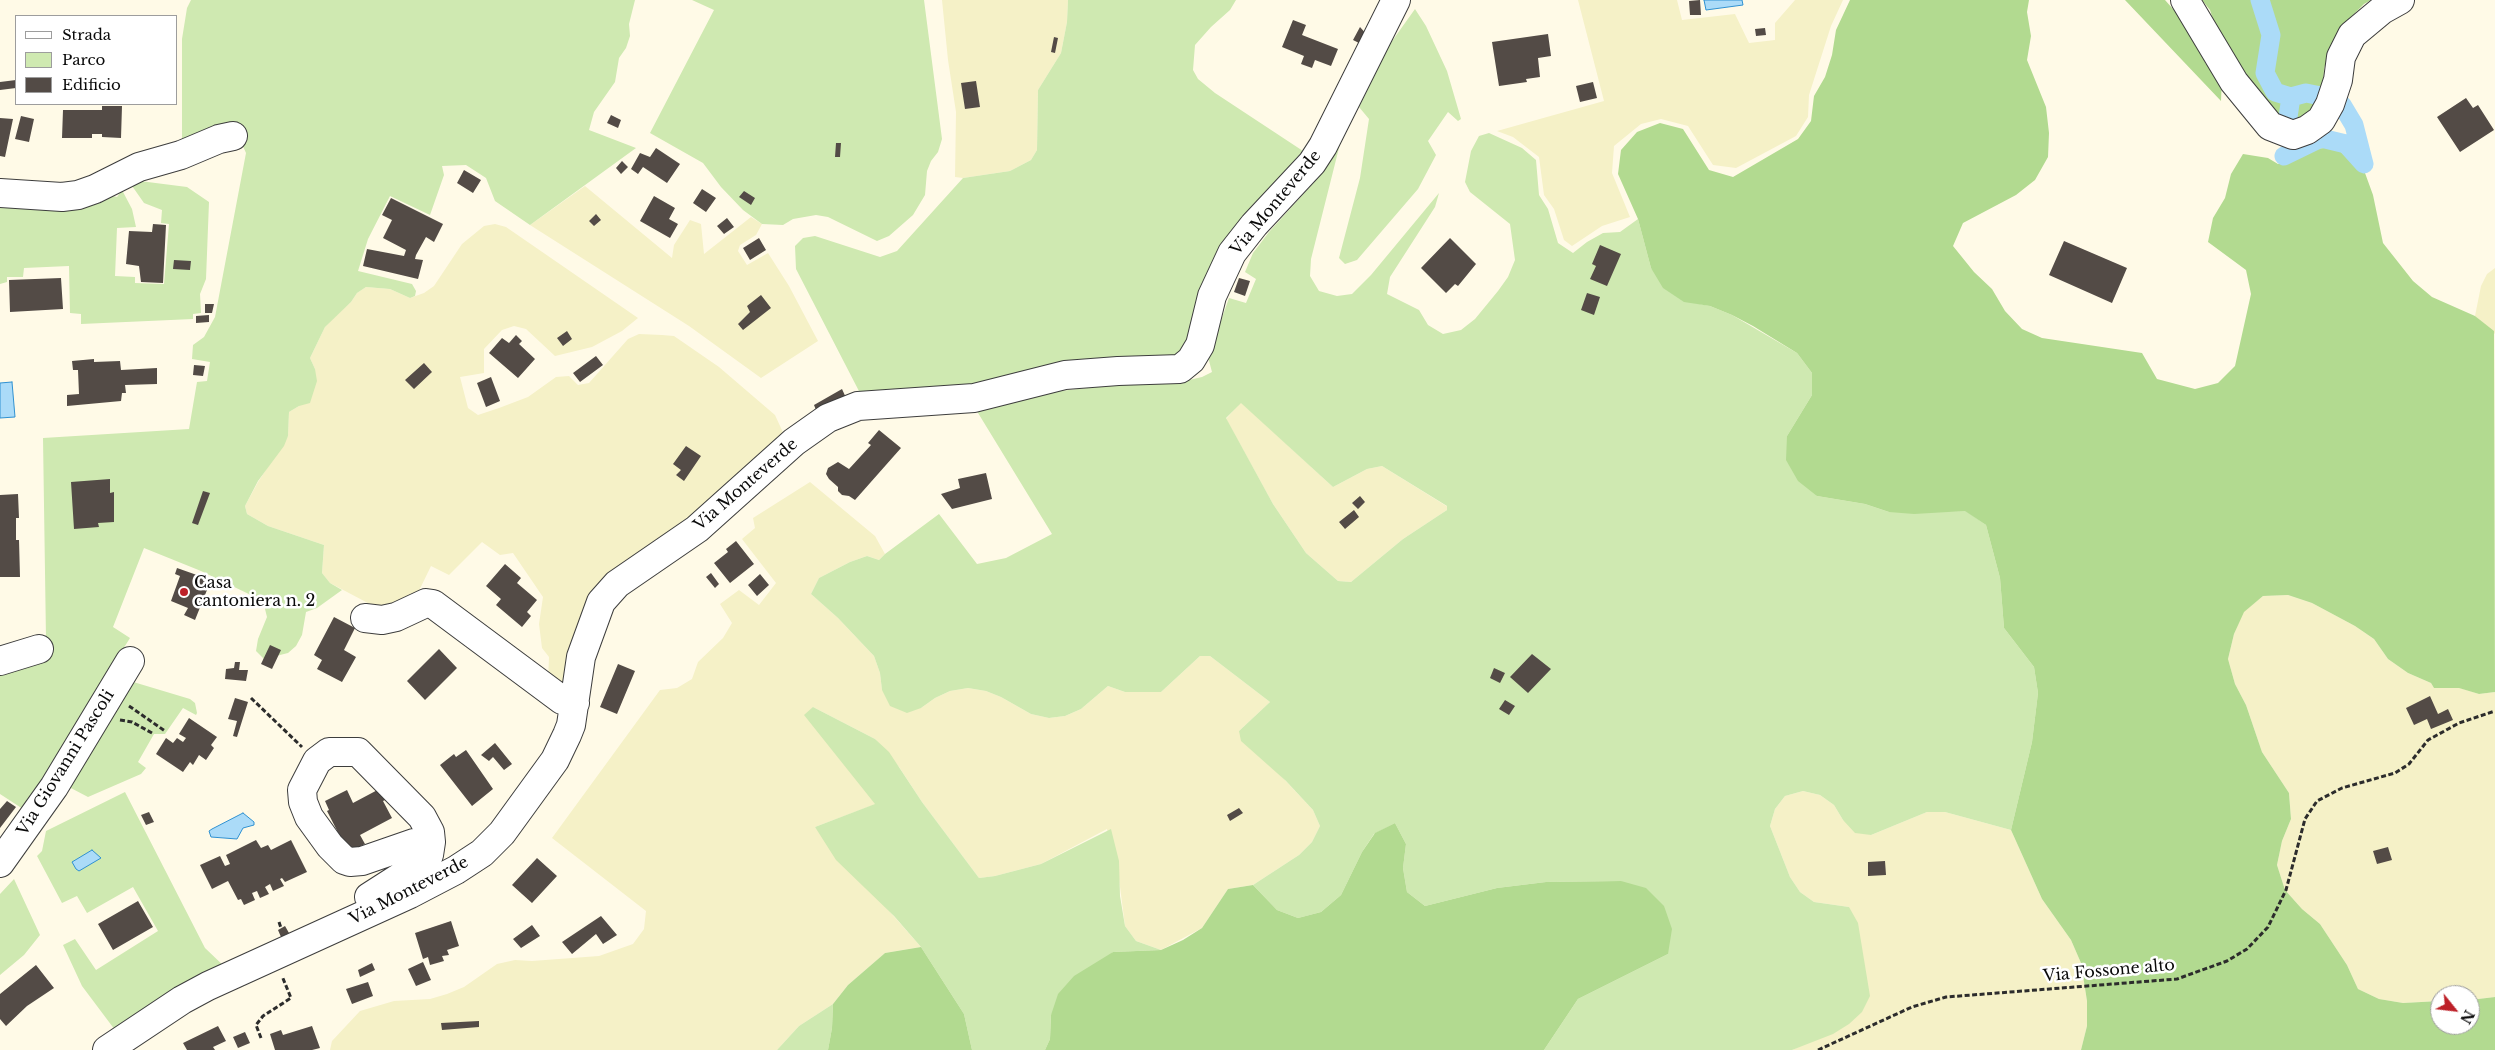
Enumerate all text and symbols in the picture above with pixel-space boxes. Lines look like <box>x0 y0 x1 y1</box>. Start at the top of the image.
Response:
legend <box>15 15 178 105</box>
text: Strada <box>62 25 111 44</box>
text: Parco <box>62 50 105 69</box>
text: Edificio <box>62 75 121 94</box>
street label: Via Monteverde <box>1227 147 1325 259</box>
street label: Via Monteverde <box>690 435 802 535</box>
place label: Casa cantoniera n. 2 <box>194 573 315 611</box>
marker: Casa cantoniera n. 2 <box>178 586 190 598</box>
street label: Via Giovanni Pascoli <box>13 687 119 839</box>
street label: Via Monteverde <box>346 853 472 929</box>
street label: Via Fossone alto <box>2042 956 2176 986</box>
north arrow <box>2430 985 2480 1035</box>
text: N <box>2456 1007 2478 1027</box>

